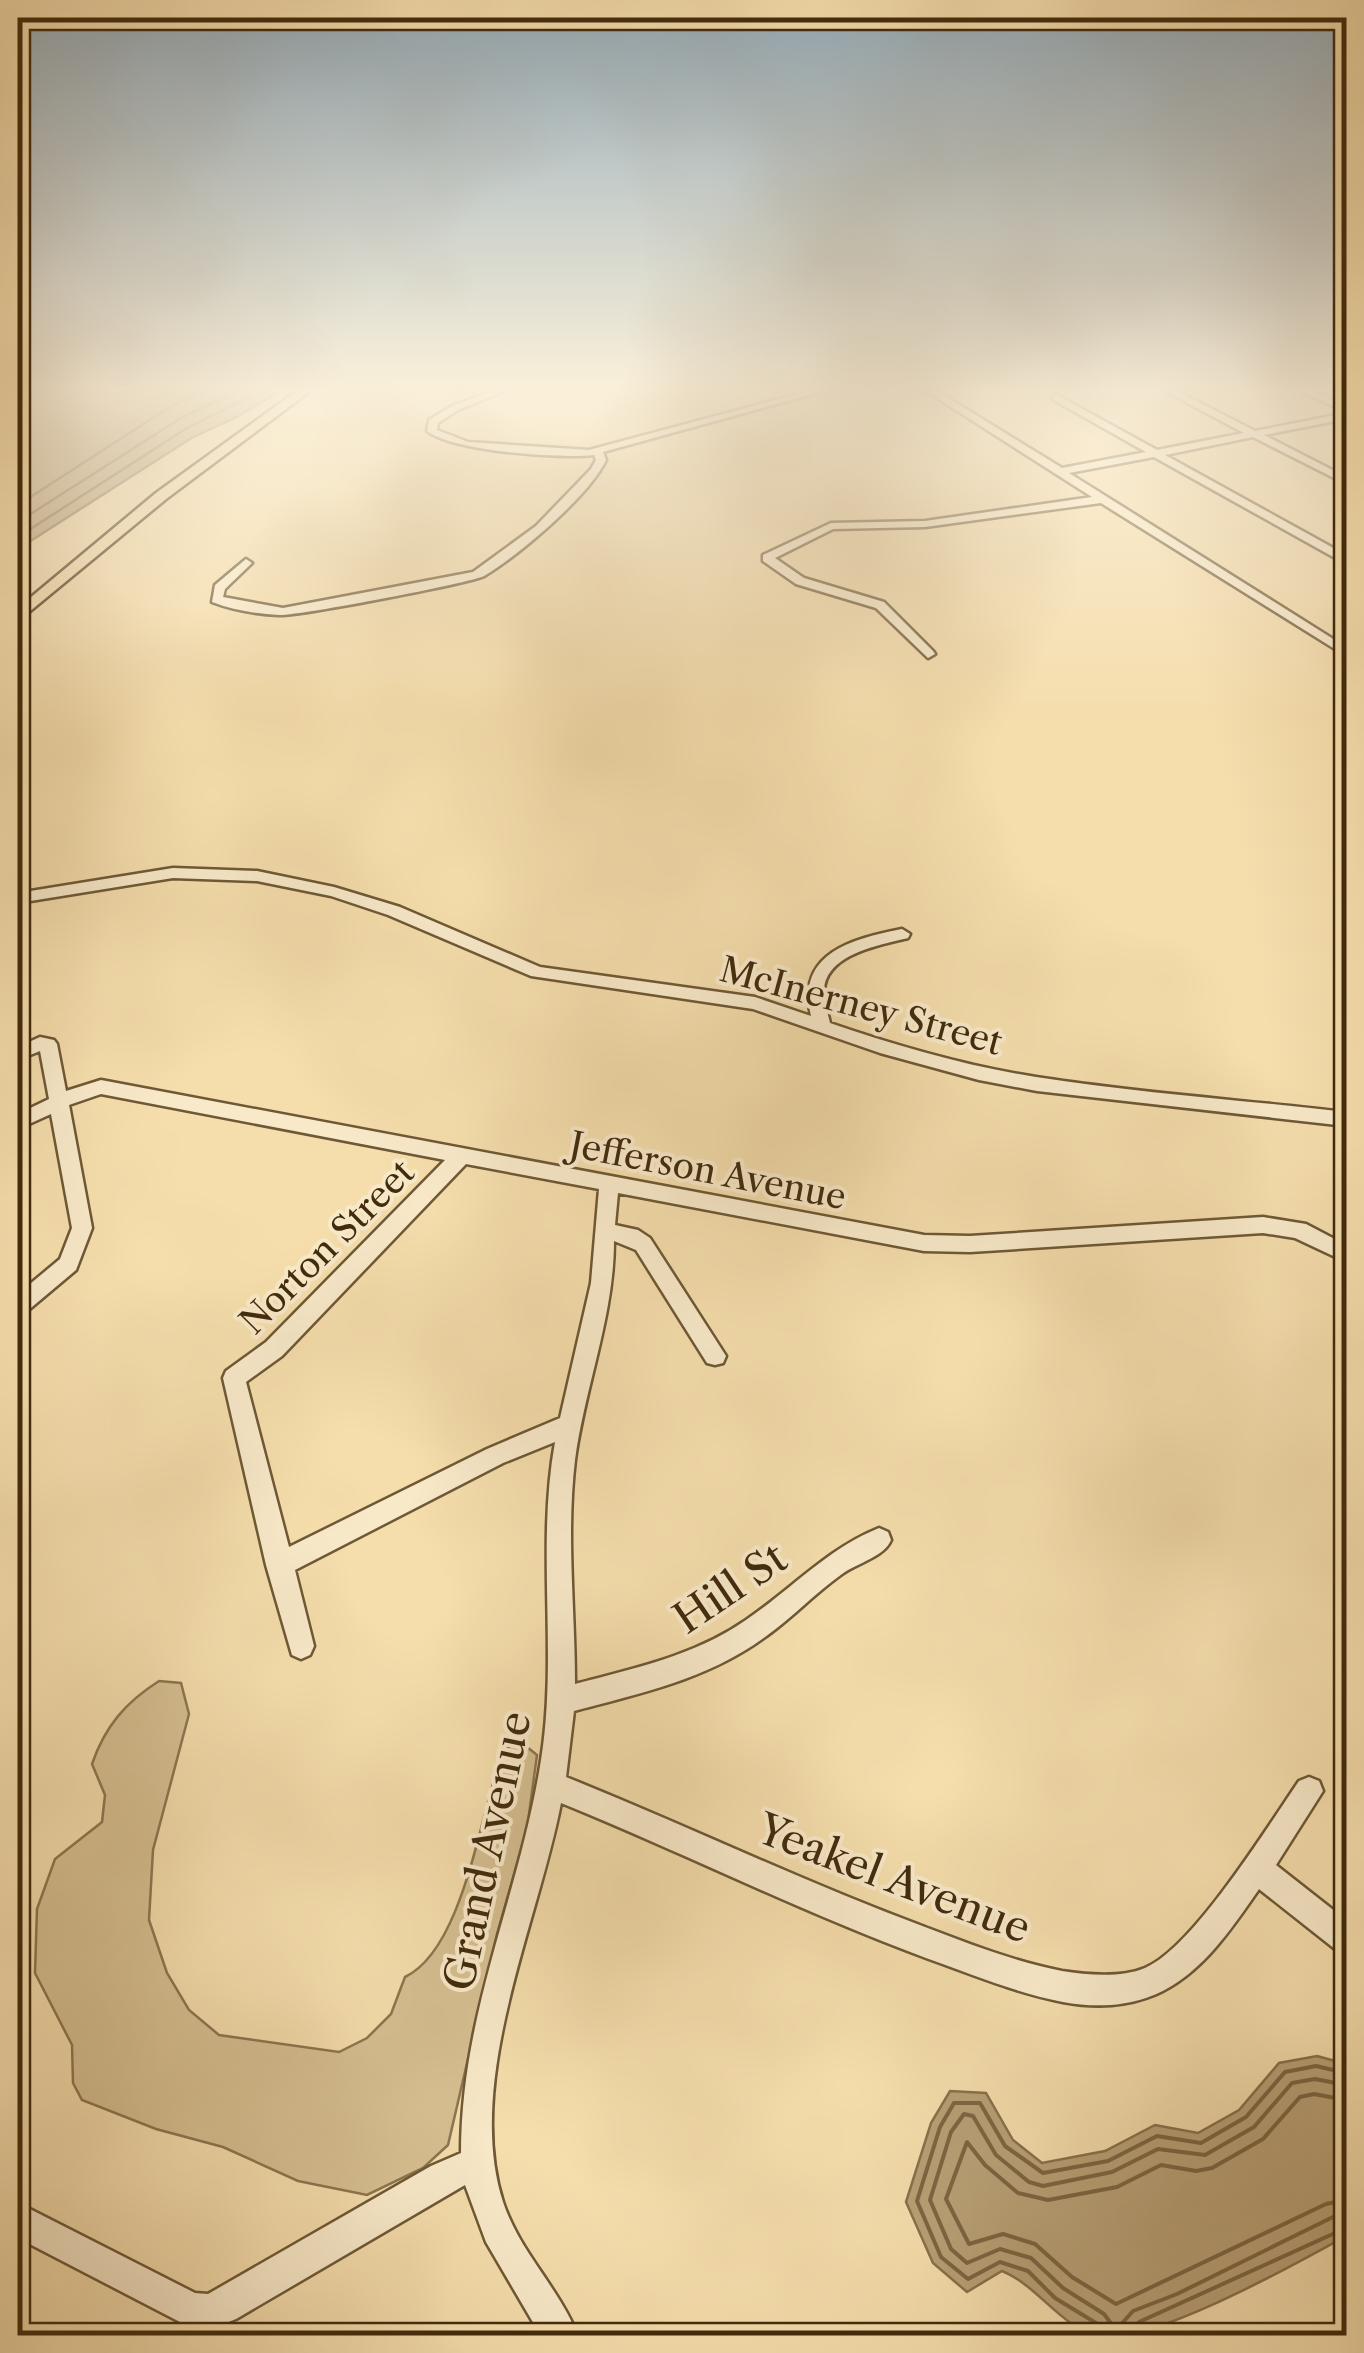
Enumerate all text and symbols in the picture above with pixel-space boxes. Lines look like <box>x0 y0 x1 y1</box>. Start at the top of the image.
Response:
street label: McInerney Street <box>715 947 1007 1064</box>
street label: Jefferson Avenue <box>561 1122 850 1218</box>
street label: Norton Street <box>231 1150 423 1343</box>
street label: Hill St <box>664 1531 796 1644</box>
street label: Grand Avenue <box>432 1707 542 1995</box>
street label: Yeakel Avenue <box>749 1802 1038 1954</box>

